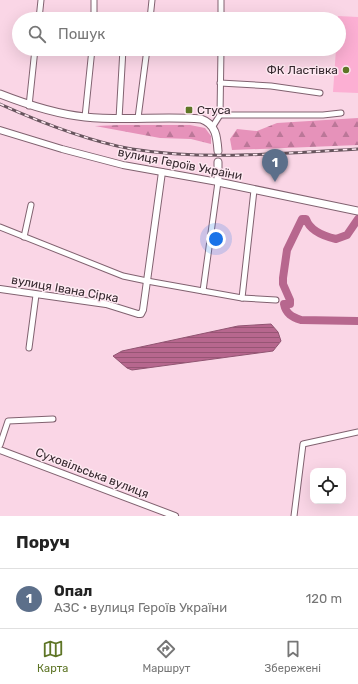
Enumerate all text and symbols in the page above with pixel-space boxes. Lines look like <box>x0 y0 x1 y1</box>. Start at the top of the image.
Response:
search box <box>12 12 346 56</box>
icon: search <box>26 23 48 45</box>
text: Пошук <box>58 25 105 43</box>
place label: ФК Ластівка <box>267 63 338 77</box>
marker: ФК Ластівка <box>341 65 351 75</box>
place label: Стуса <box>197 103 231 117</box>
marker: Стуса <box>184 105 194 115</box>
street label: вулиця Героїв України <box>117 145 243 183</box>
pin: 1 <box>262 149 288 182</box>
your location <box>206 229 226 249</box>
street label: вулиця Івана Сірка <box>10 273 120 305</box>
street label: Суховільська вулиця <box>33 445 151 501</box>
map controls <box>310 468 346 504</box>
button: locate <box>310 468 346 504</box>
text: Поруч <box>16 532 70 552</box>
text: Опал <box>54 582 92 600</box>
text: 1 <box>26 591 32 606</box>
text: 120 m <box>306 591 342 606</box>
text: АЗС · вулиця Героїв України <box>54 600 227 615</box>
tab: Карта <box>37 638 68 675</box>
tab: Маршрут <box>142 638 190 675</box>
tab: Збережені <box>265 638 321 675</box>

